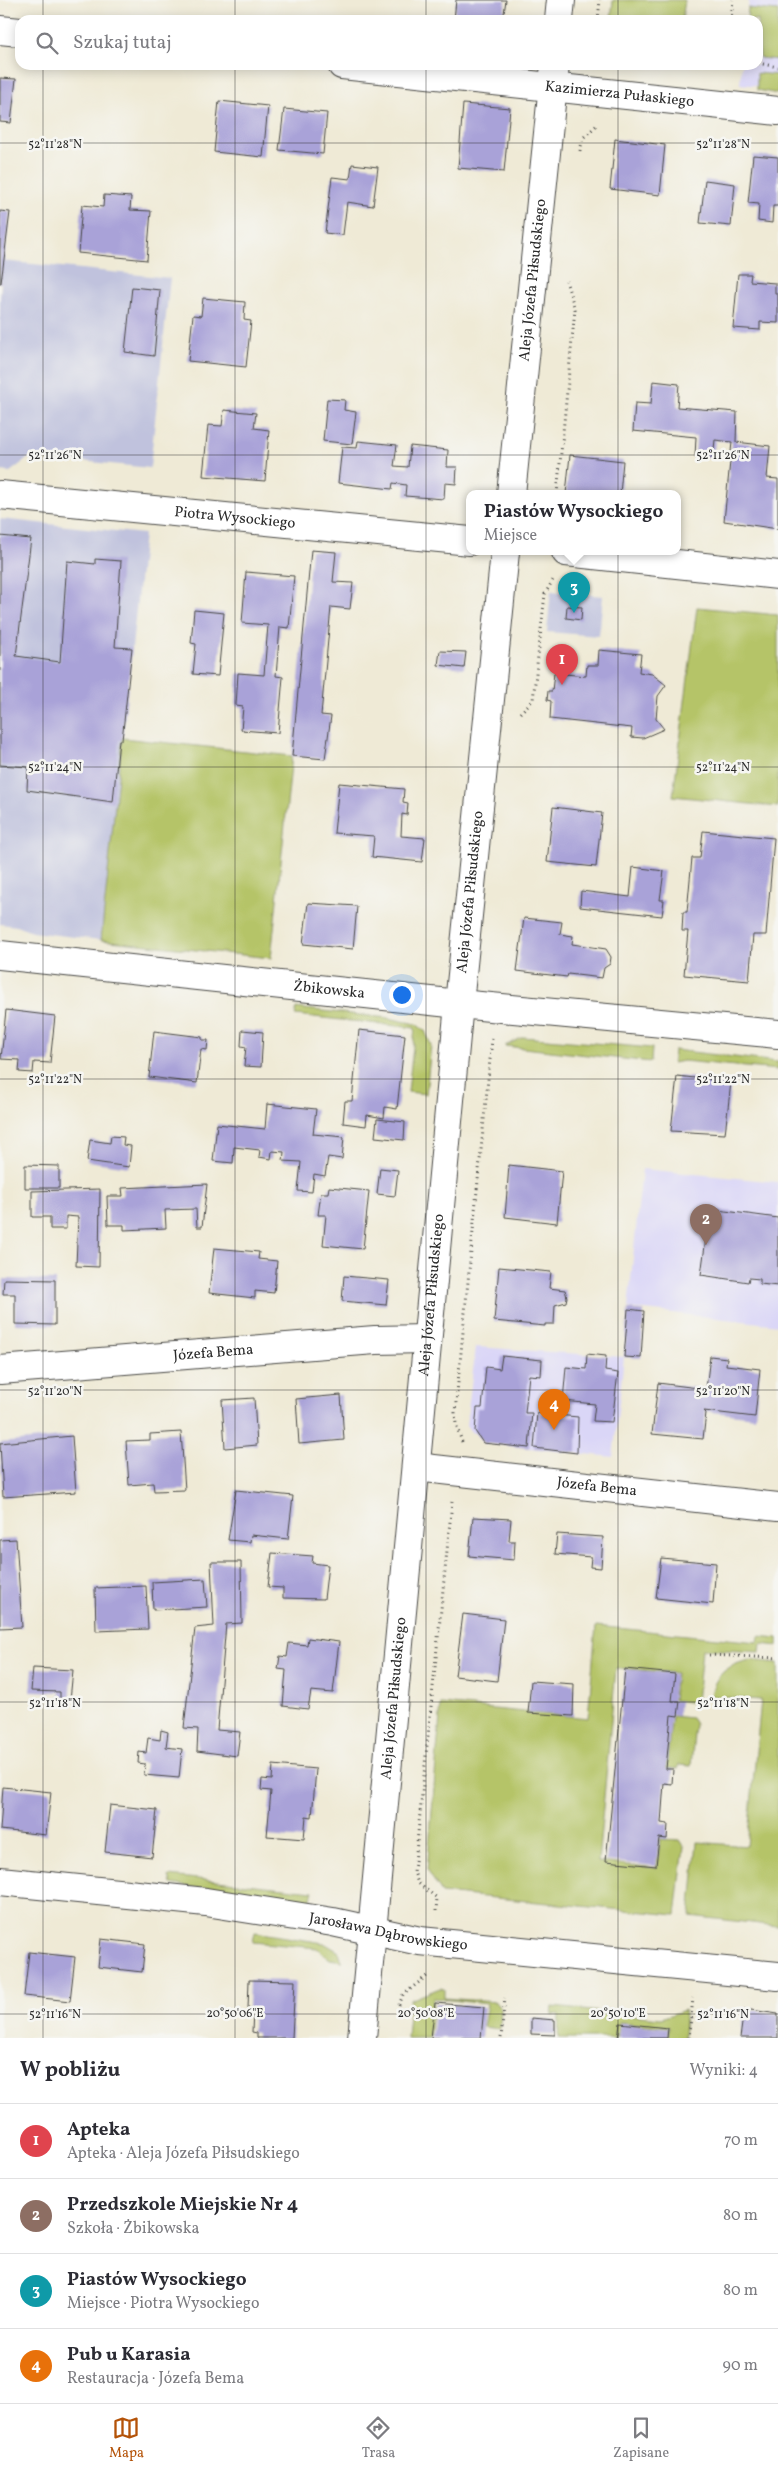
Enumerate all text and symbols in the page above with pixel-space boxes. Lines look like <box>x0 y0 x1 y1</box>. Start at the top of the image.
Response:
search box <box>15 15 763 70</box>
icon: search <box>33 29 61 57</box>
text: Szukaj tutaj <box>73 30 172 56</box>
street label: Kazimierza Pułaskiego <box>544 76 695 113</box>
text: 52°11'28"N <box>28 137 82 153</box>
text: 52°11'28"N <box>696 137 750 153</box>
street label: Aleja Józefa Piłsudskiego <box>514 198 552 362</box>
text: 52°11'26"N <box>28 448 82 464</box>
text: 52°11'26"N <box>696 448 750 464</box>
popup <box>466 490 681 555</box>
text: Piastów Wysockiego <box>484 499 663 525</box>
street label: Piotra Wysockiego <box>173 502 296 534</box>
text: Miejsce <box>484 525 537 547</box>
pin: 3 <box>558 572 590 613</box>
pin: 1 <box>546 644 578 685</box>
text: 52°11'24"N <box>28 760 82 776</box>
text: 52°11'24"N <box>696 760 750 776</box>
street label: Aleja Józefa Piłsudskiego <box>452 810 489 974</box>
street label: Żbikowska <box>292 976 366 1004</box>
your location <box>389 982 415 1008</box>
text: 52°11'22"N <box>28 1072 82 1088</box>
text: 52°11'22"N <box>696 1072 750 1088</box>
pin: 2 <box>690 1204 722 1245</box>
street label: Aleja Józefa Piłsudskiego <box>414 1213 450 1377</box>
street label: Józefa Bema <box>172 1339 254 1367</box>
text: 52°11'20"N <box>28 1384 82 1400</box>
text: 52°11'20"N <box>696 1384 750 1400</box>
pin: 4 <box>538 1389 570 1430</box>
street label: Józefa Bema <box>556 1472 638 1502</box>
street label: Aleja Józefa Piłsudskiego <box>376 1616 412 1781</box>
text: 52°11'18"N <box>29 1696 81 1712</box>
text: 52°11'18"N <box>697 1696 749 1712</box>
street label: Jarosława Dąbrowskiego <box>307 1908 469 1956</box>
text: 20°50'06"E <box>206 2006 264 2022</box>
text: 20°50'08"E <box>397 2006 455 2022</box>
text: 20°50'10"E <box>590 2006 646 2022</box>
text: 52°11'16"N <box>29 2007 81 2023</box>
text: 52°11'16"N <box>697 2007 749 2023</box>
text: W pobliżu <box>20 2056 120 2085</box>
text: Wyniki: 4 <box>690 2060 758 2082</box>
text: Apteka <box>67 2117 130 2143</box>
text: 1 <box>33 2130 39 2152</box>
text: 70 m <box>724 2130 758 2152</box>
text: Apteka · Aleja Józefa Piłsudskiego <box>67 2143 300 2165</box>
text: Przedszkole Miejskie Nr 4 <box>67 2192 298 2218</box>
text: 2 <box>32 2205 40 2227</box>
text: 80 m <box>723 2205 758 2227</box>
text: Szkoła · Żbikowska <box>67 2218 199 2240</box>
text: Piastów Wysockiego <box>67 2267 247 2293</box>
text: 3 <box>32 2280 40 2302</box>
text: 80 m <box>723 2280 758 2302</box>
text: Miejsce · Piotra Wysockiego <box>67 2293 260 2315</box>
text: Pub u Karasia <box>67 2342 191 2368</box>
text: 4 <box>31 2355 41 2377</box>
text: 90 m <box>722 2355 758 2377</box>
text: Restauracja · Józefa Bema <box>67 2368 244 2390</box>
tab: Mapa <box>109 2414 144 2463</box>
tab: Trasa <box>362 2414 395 2463</box>
tab: Zapisane <box>613 2414 669 2463</box>

